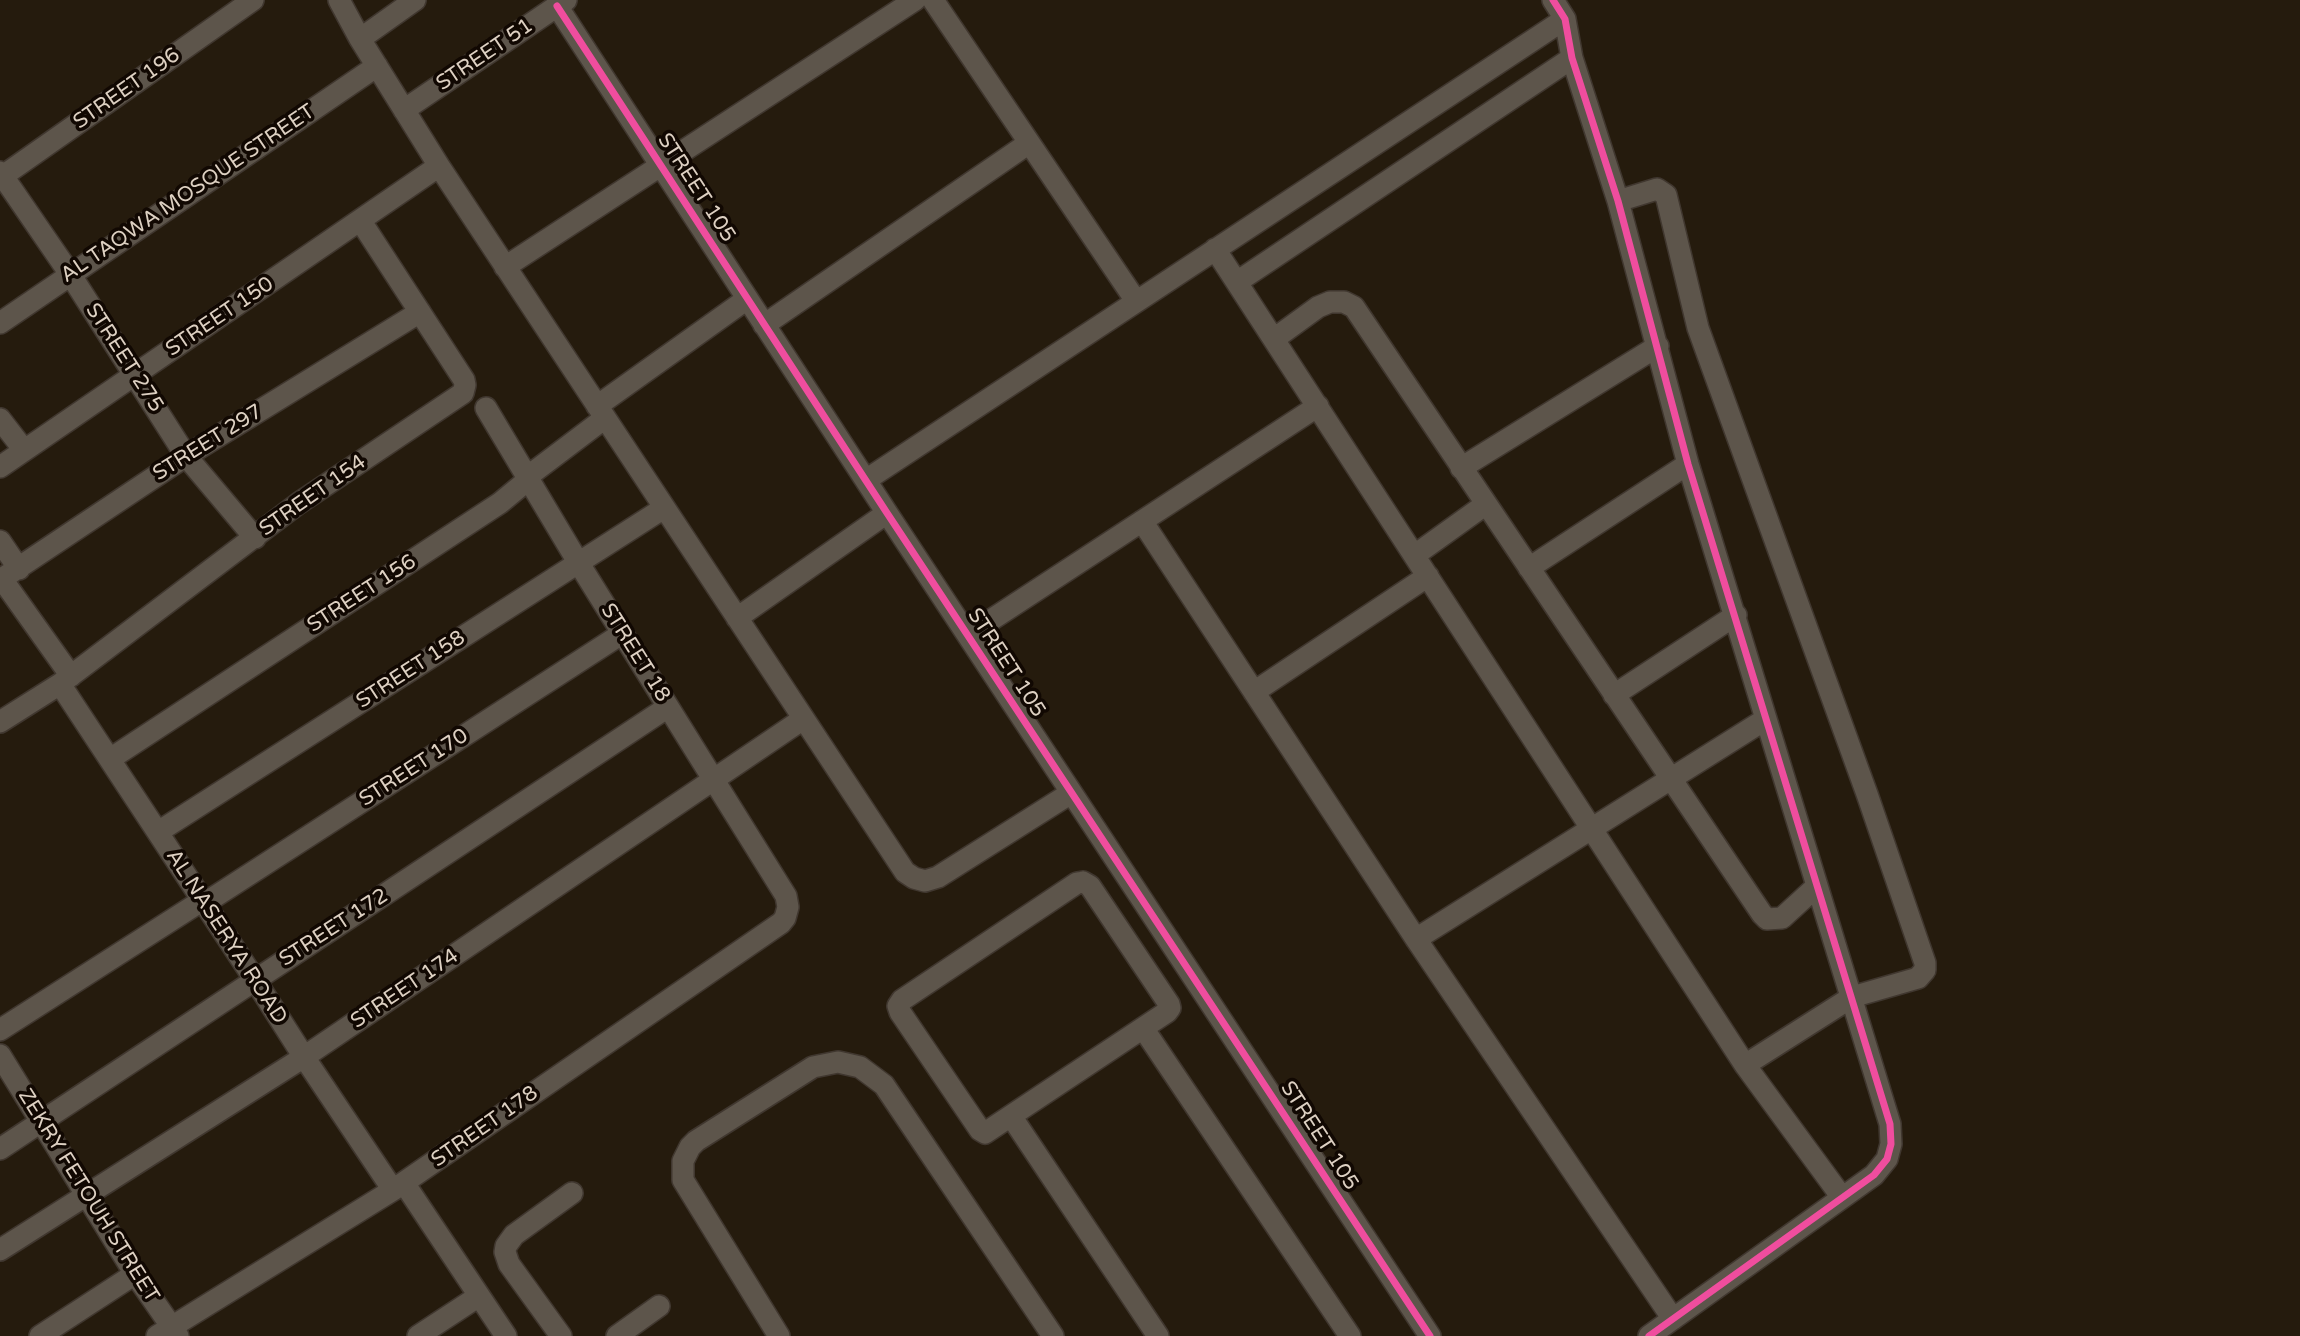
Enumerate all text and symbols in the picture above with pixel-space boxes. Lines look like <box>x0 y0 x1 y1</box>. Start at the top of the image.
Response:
street label: STREET 51 <box>432 13 538 97</box>
street label: STREET 196 <box>69 43 185 135</box>
street label: AL TAQWA MOSQUE STREET <box>56 99 320 289</box>
street label: STREET 105 <box>652 129 740 247</box>
street label: STREET 150 <box>161 272 279 362</box>
street label: STREET 275 <box>80 299 168 417</box>
street label: STREET 297 <box>149 399 267 487</box>
street label: STREET 154 <box>255 450 371 542</box>
street label: STREET 156 <box>303 550 421 638</box>
street label: STREET 18 <box>595 599 675 707</box>
street label: STREET 105 <box>962 604 1050 722</box>
street label: STREET 158 <box>352 626 470 714</box>
street label: STREET 170 <box>355 724 473 812</box>
street label: AL NASERYA ROAD <box>160 845 292 1029</box>
street label: STREET 172 <box>275 884 393 972</box>
street label: STREET 174 <box>346 944 464 1034</box>
street label: STREET 105 <box>1275 1077 1363 1195</box>
street label: STREET 178 <box>427 1081 543 1173</box>
street label: ZEKRY FETOUH STREET <box>12 1085 164 1307</box>

